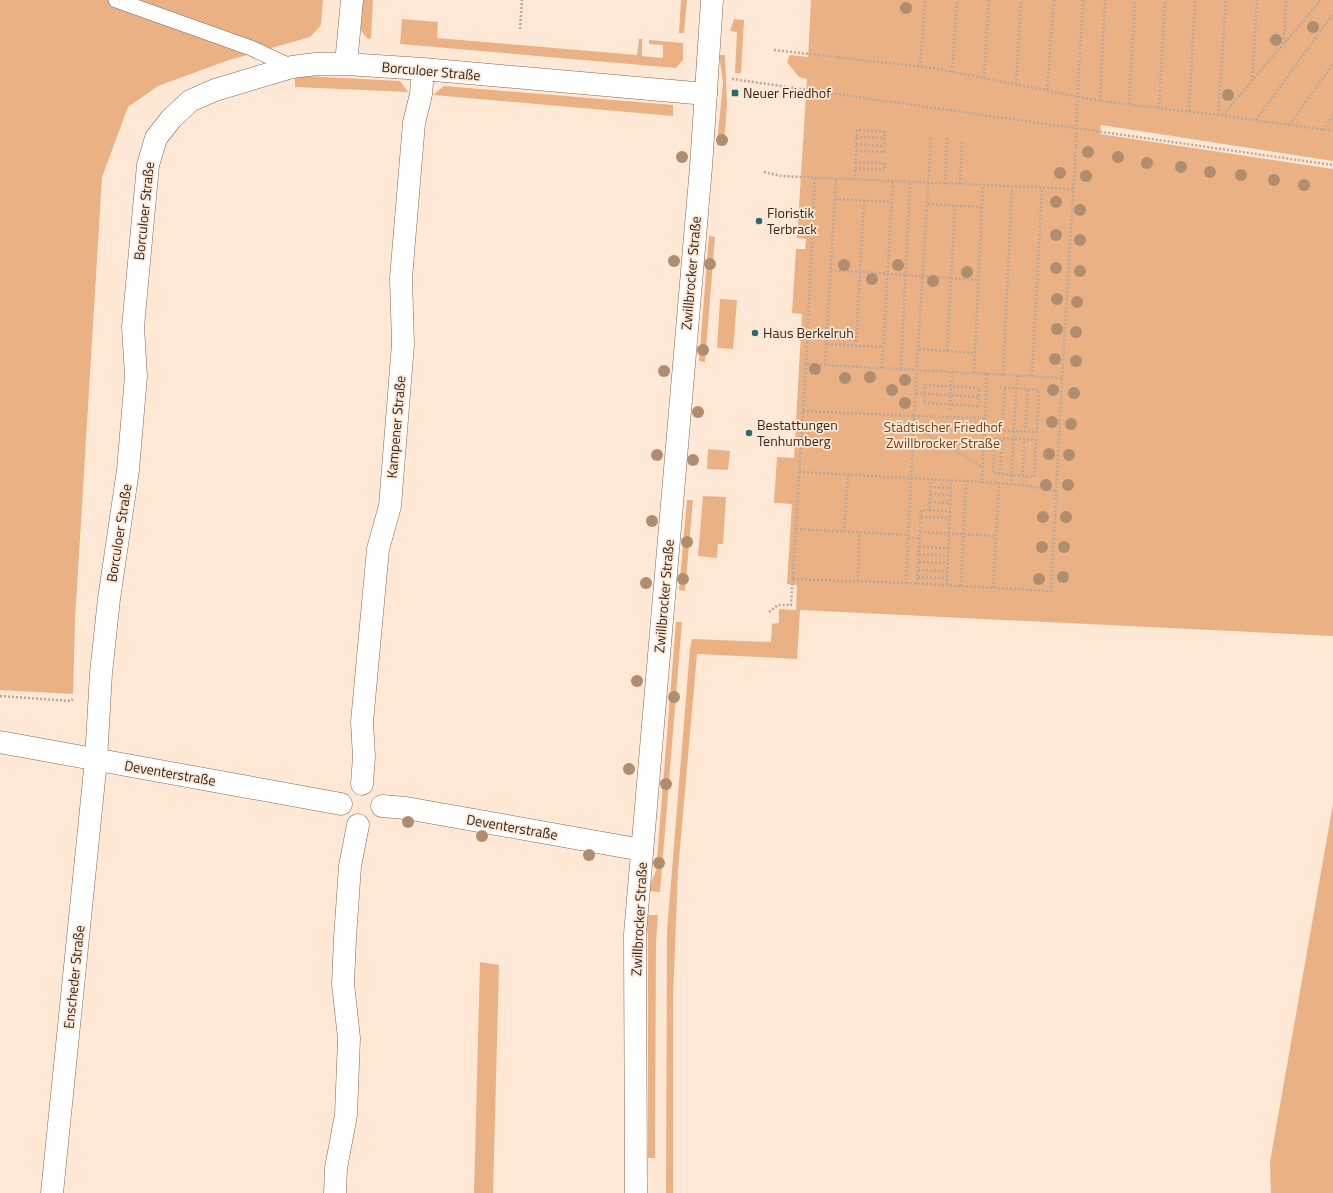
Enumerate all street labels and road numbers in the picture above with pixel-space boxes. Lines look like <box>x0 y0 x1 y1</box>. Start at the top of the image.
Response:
street label: Borculoer Straße <box>381 56 481 85</box>
street label: Borculoer Straße <box>128 161 159 261</box>
street label: Zwillbrocker Straße <box>675 215 706 331</box>
street label: Kampener Straße <box>381 375 410 479</box>
street label: Borculoer Straße <box>100 482 137 584</box>
street label: Zwillbrocker Straße <box>648 538 679 654</box>
street label: Deventerstraße <box>123 754 217 791</box>
street label: Deventerstraße <box>465 808 559 845</box>
street label: Zwillbrocker Straße <box>625 862 652 976</box>
street label: Enscheder Straße <box>58 924 89 1030</box>

